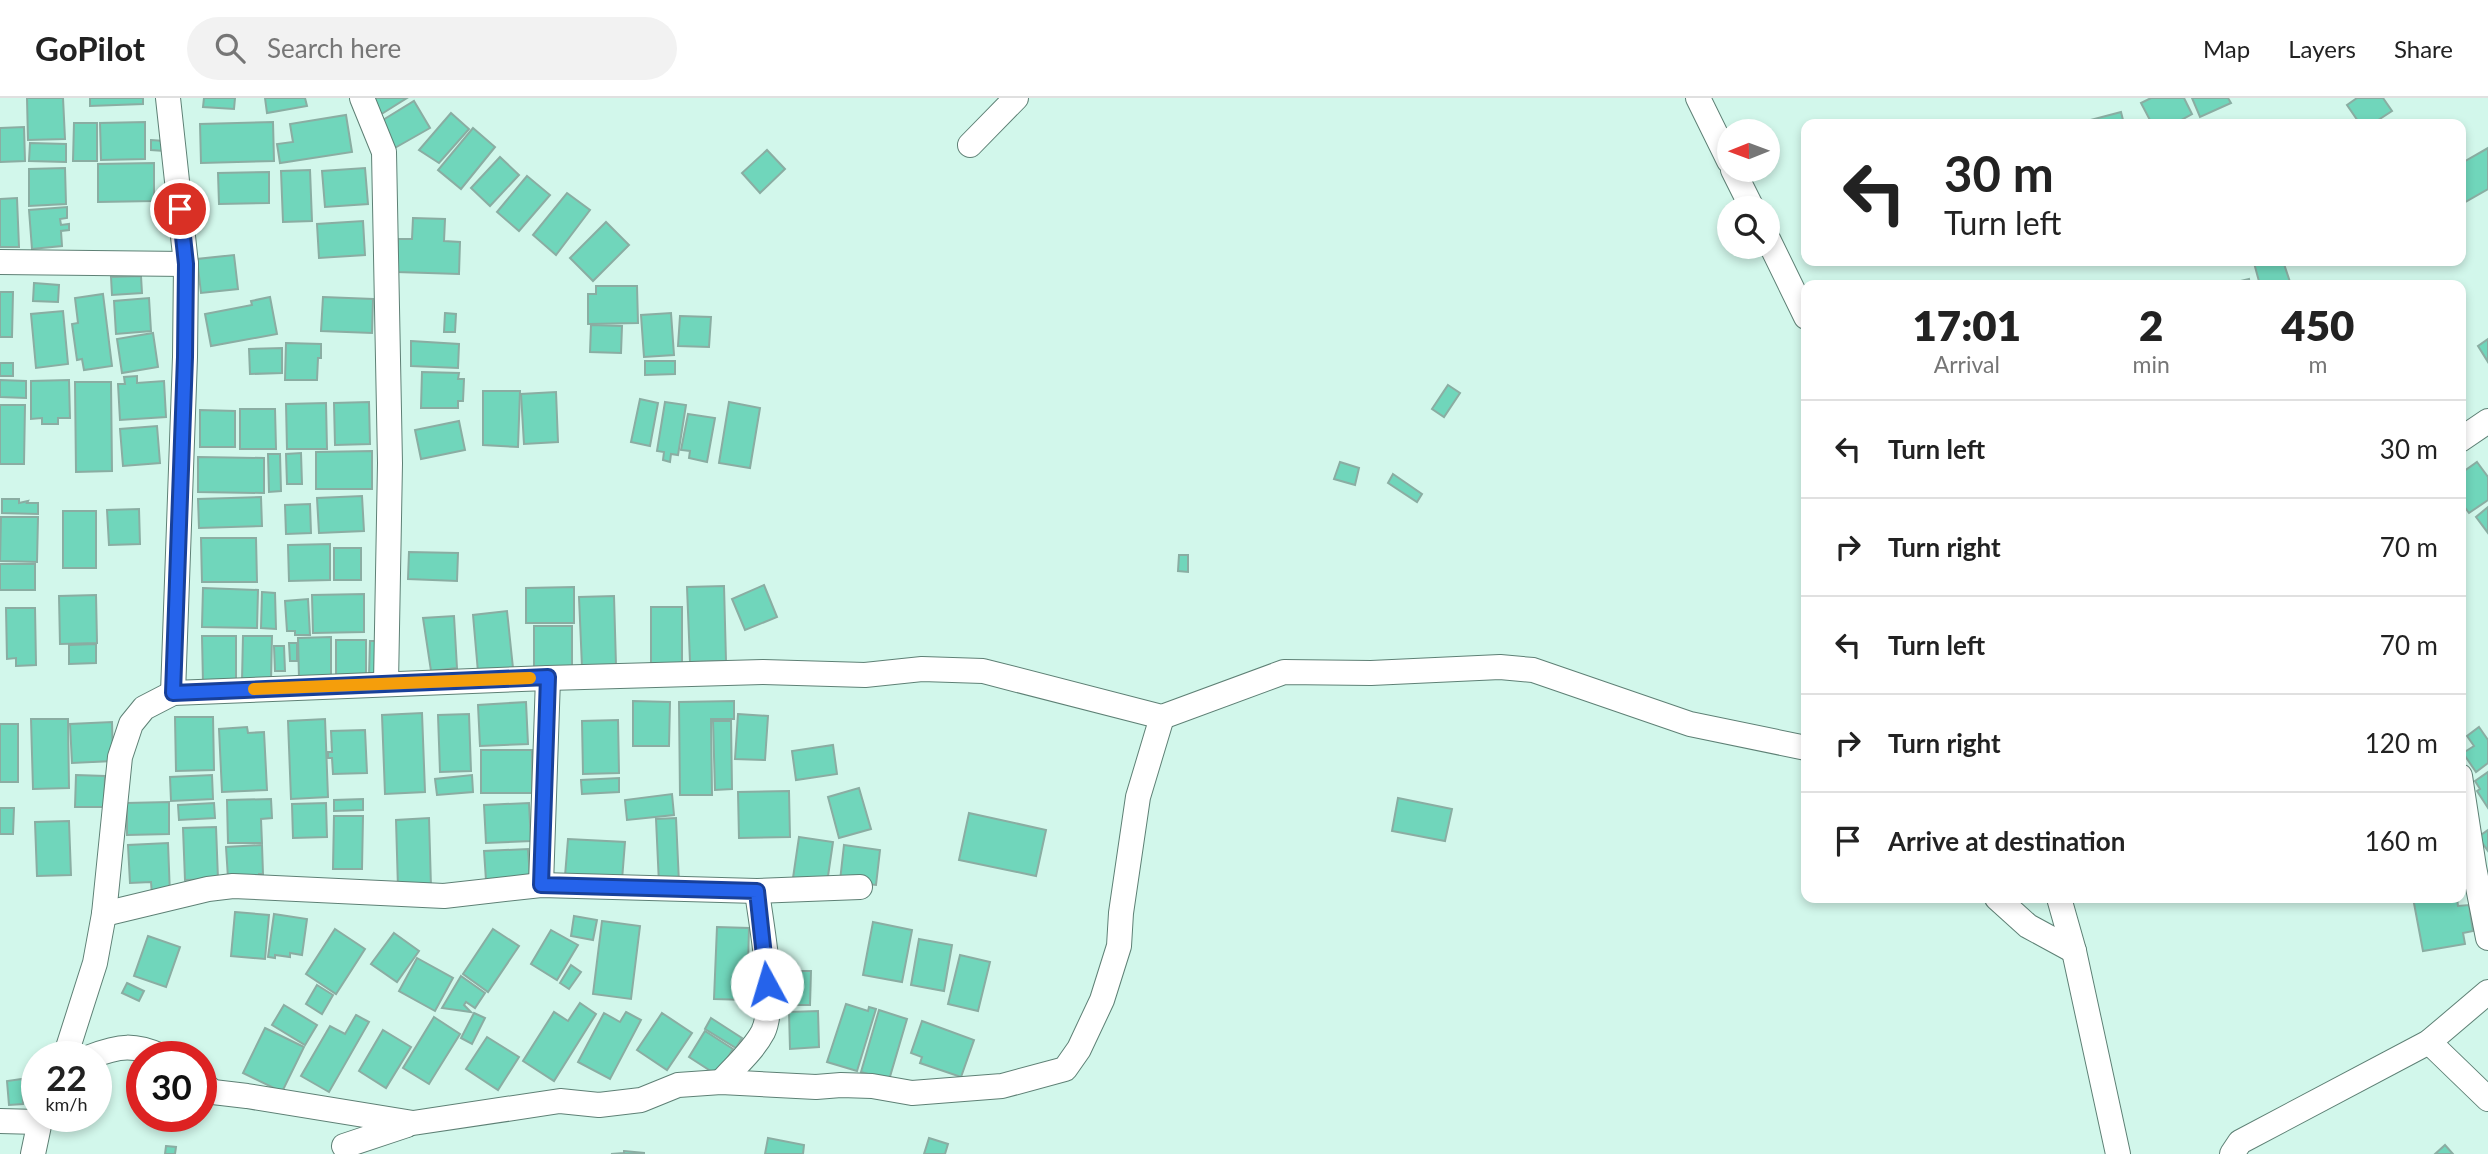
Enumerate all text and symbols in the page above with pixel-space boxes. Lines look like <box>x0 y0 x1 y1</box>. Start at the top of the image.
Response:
search box <box>187 17 677 80</box>
text: GoPilot <box>35 28 145 68</box>
icon: search <box>211 29 249 67</box>
text: Search here <box>267 32 401 64</box>
text: Map <box>2203 34 2250 63</box>
text: Layers <box>2288 34 2356 63</box>
text: Share <box>2394 34 2453 63</box>
north arrow <box>1717 119 1780 182</box>
map controls <box>1717 119 1780 259</box>
text: 30 m <box>1944 144 2054 202</box>
icon: left <box>1829 147 1920 238</box>
pin <box>150 179 210 239</box>
icon: arrive <box>161 190 199 228</box>
button: search <box>1717 196 1780 259</box>
text: Turn left <box>1944 203 2061 242</box>
text: 17:01 <box>1913 300 2021 350</box>
text: 2 <box>2139 300 2163 350</box>
text: 450 <box>2281 300 2354 350</box>
text: Arrival <box>1934 350 2000 378</box>
text: min <box>2133 350 2170 378</box>
text: m <box>2308 350 2327 378</box>
icon: left <box>1829 430 1867 468</box>
text: Turn left <box>1888 433 1985 465</box>
text: 30 m <box>2380 433 2438 465</box>
icon: right <box>1829 528 1867 566</box>
text: Turn right <box>1888 531 2001 563</box>
text: 70 m <box>2380 531 2438 563</box>
icon: left <box>1829 626 1867 664</box>
text: Turn left <box>1888 629 1985 661</box>
text: 70 m <box>2380 629 2438 661</box>
icon: right <box>1829 724 1867 762</box>
text: Turn right <box>1888 727 2001 759</box>
text: 120 m <box>2365 727 2438 759</box>
icon: arrive <box>1829 822 1867 860</box>
text: Arrive at destination <box>1888 825 2125 857</box>
text: 160 m <box>2365 825 2438 857</box>
position arrow <box>730 947 804 1021</box>
speed limit sign: 30 <box>126 1041 217 1132</box>
text: 22 <box>46 1056 87 1098</box>
text: km/h <box>45 1093 88 1115</box>

